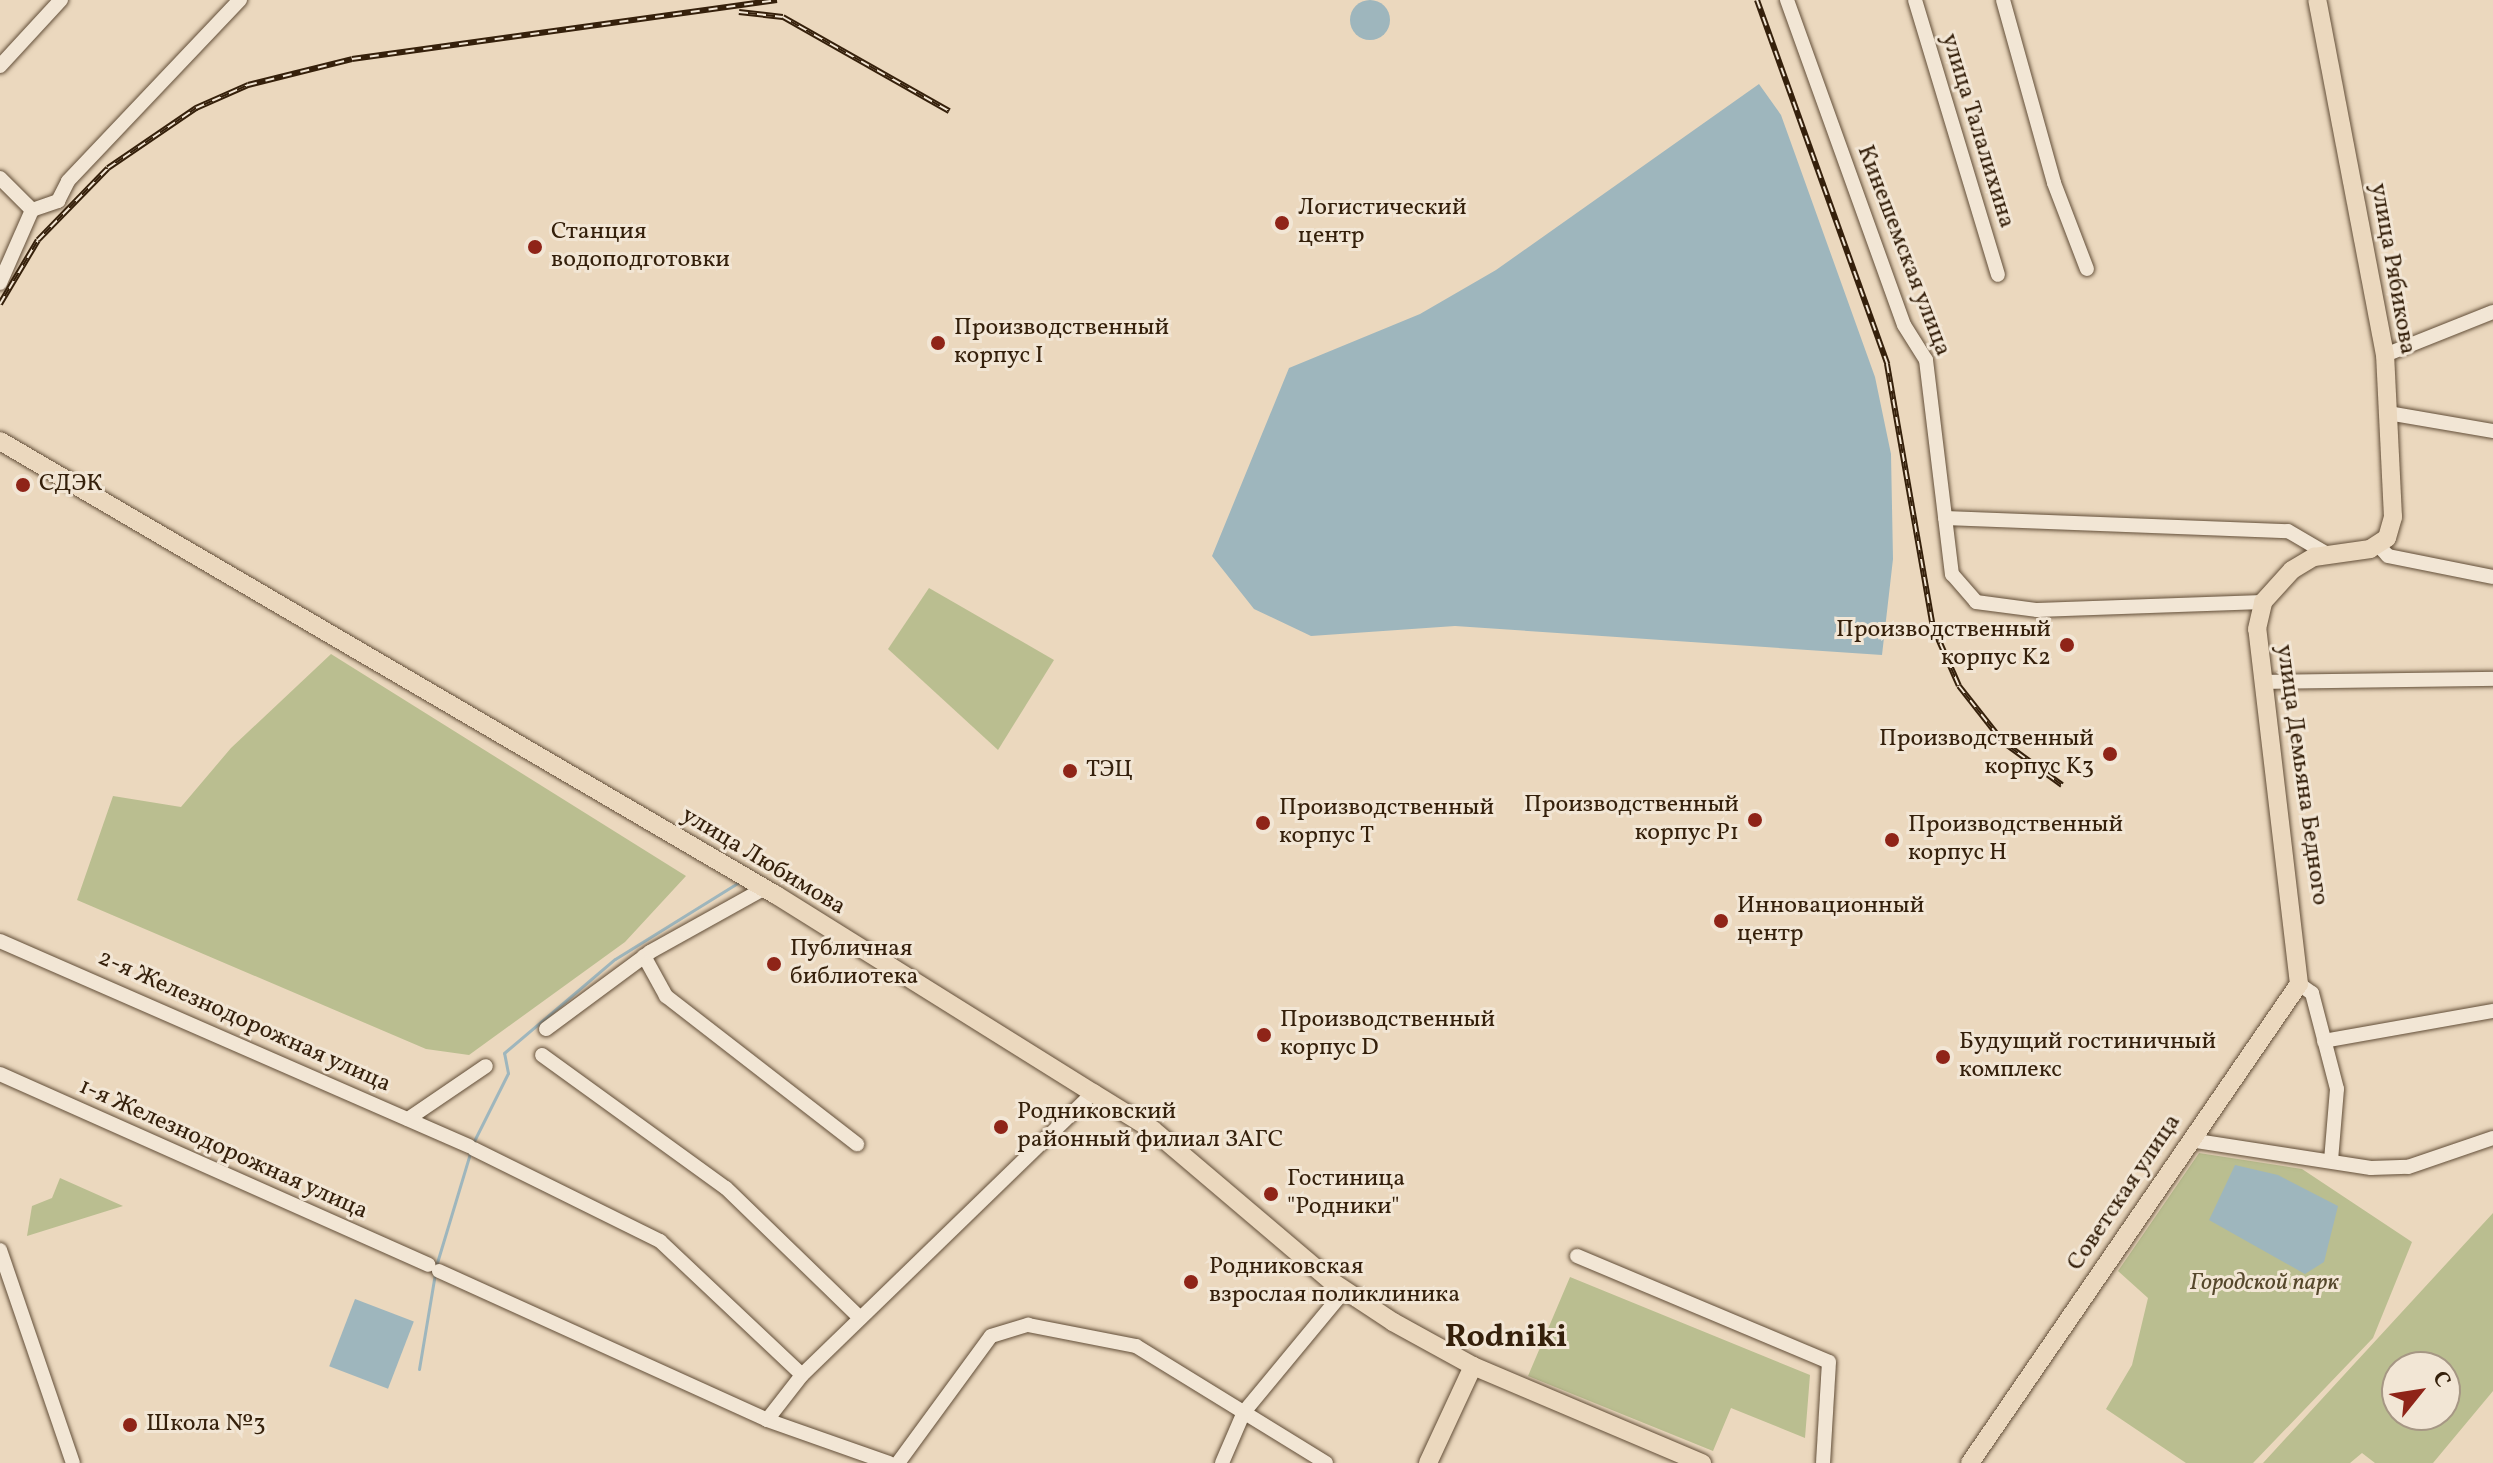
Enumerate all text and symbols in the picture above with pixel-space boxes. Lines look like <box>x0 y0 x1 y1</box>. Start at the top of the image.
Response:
street label: улица Талалихина <box>1934 30 2020 232</box>
street label: Кинешемская улица <box>1849 141 1957 361</box>
street label: улица Рябикова <box>2363 181 2421 357</box>
place label: Логистический центр <box>1298 195 1467 251</box>
marker: Логистический центр <box>1273 214 1291 232</box>
place label: Станция водоподготовки <box>551 219 730 275</box>
marker: Станция водоподготовки <box>526 238 544 256</box>
place label: Производственный корпус I <box>954 315 1169 371</box>
marker: Производственный корпус I <box>929 334 947 352</box>
place label: СДЭК <box>39 471 103 499</box>
marker: СДЭК <box>14 476 32 494</box>
place label: Производственный корпус K2 <box>1836 617 2051 673</box>
marker: Производственный корпус K2 <box>2058 636 2076 654</box>
street label: улица Демьяна Бедного <box>2268 643 2334 907</box>
place label: Производственный корпус K3 <box>1879 726 2094 782</box>
marker: Производственный корпус K3 <box>2101 745 2119 763</box>
place label: ТЭЦ <box>1086 757 1133 785</box>
marker: ТЭЦ <box>1061 762 1079 780</box>
place label: Производственный корпус P1 <box>1524 792 1739 848</box>
place label: Производственный корпус T <box>1279 795 1494 851</box>
street label: улица Любимова <box>676 802 850 922</box>
marker: Производственный корпус P1 <box>1746 811 1764 829</box>
place label: Производственный корпус H <box>1908 812 2123 868</box>
marker: Производственный корпус T <box>1254 814 1272 832</box>
marker: Производственный корпус H <box>1883 831 1901 849</box>
place label: Инновационный центр <box>1737 893 1924 949</box>
marker: Инновационный центр <box>1712 912 1730 930</box>
place label: Публичная библиотека <box>790 936 919 992</box>
street label: 2-я Железнодорожная улица <box>93 944 395 1100</box>
marker: Публичная библиотека <box>765 955 783 973</box>
place label: Производственный корпус D <box>1280 1007 1495 1063</box>
marker: Производственный корпус D <box>1255 1026 1273 1044</box>
place label: Будущий гостиничный комплекс <box>1959 1029 2216 1085</box>
marker: Будущий гостиничный комплекс <box>1934 1048 1952 1066</box>
street label: 1-я Железнодорожная улица <box>74 1073 372 1227</box>
place label: Родниковский районный филиал ЗАГС <box>1017 1099 1283 1155</box>
street label: Советская улица <box>2062 1109 2188 1277</box>
marker: Родниковский районный филиал ЗАГС <box>992 1118 1010 1136</box>
place label: Гостиница "Родники" <box>1287 1166 1405 1222</box>
marker: Гостиница "Родники" <box>1262 1185 1280 1203</box>
place label: Родниковская взрослая поликлиника <box>1209 1254 1460 1310</box>
park label: Городской парк <box>2189 1270 2339 1298</box>
marker: Родниковская взрослая поликлиника <box>1180 1271 1202 1293</box>
district label: Rodniki <box>1445 1319 1567 1357</box>
north arrow <box>2381 1351 2461 1431</box>
text: С <box>2424 1366 2457 1394</box>
place label: Школа №3 <box>146 1411 266 1439</box>
marker: Школа №3 <box>121 1416 139 1434</box>

